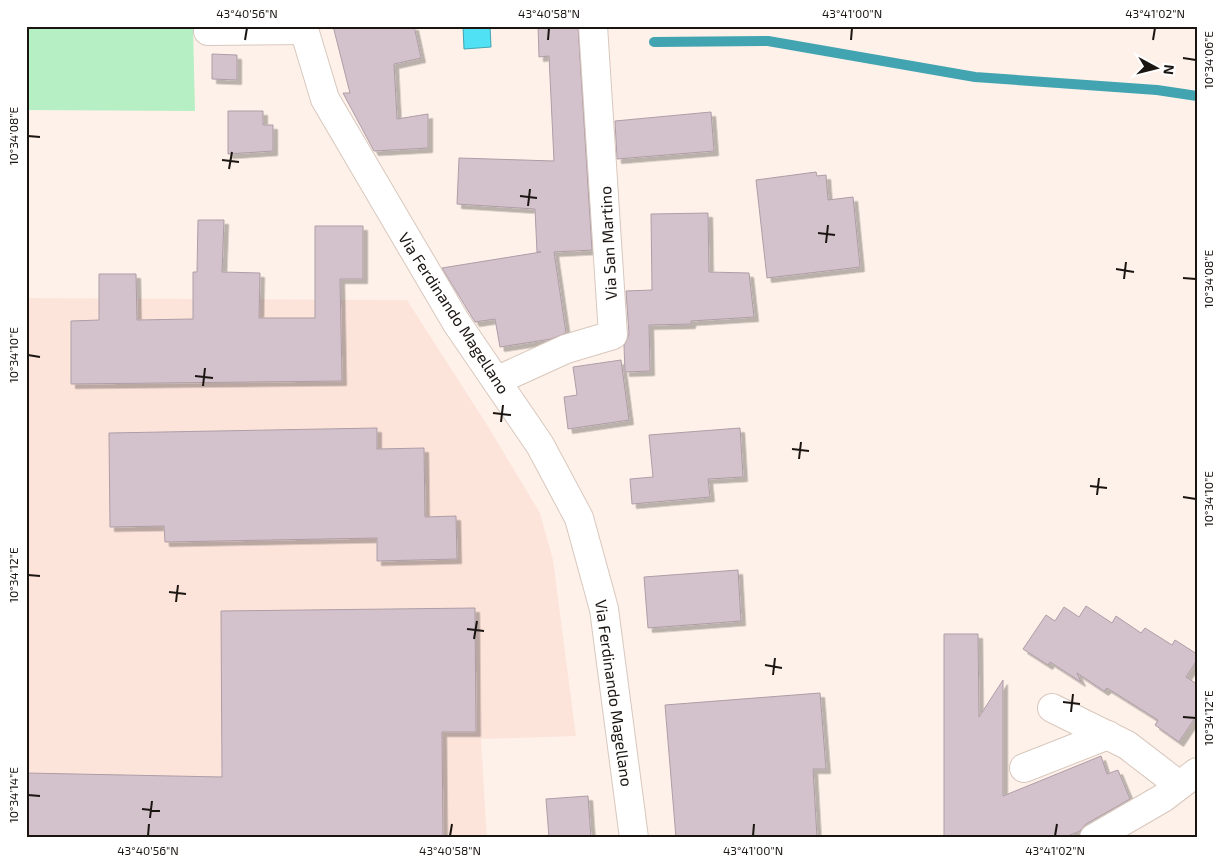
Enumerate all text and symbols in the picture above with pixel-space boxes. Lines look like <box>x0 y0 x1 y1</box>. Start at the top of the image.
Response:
text: 43°40'56"N <box>216 6 278 20</box>
text: 43°40'58"N <box>518 6 580 20</box>
text: 43°41'00"N <box>822 6 882 20</box>
text: 43°41'02"N <box>1125 6 1185 20</box>
text: 10°34'06"E <box>1201 31 1215 89</box>
north arrow <box>1130 42 1180 92</box>
text: N <box>1160 64 1178 76</box>
text: 10°34'08"E <box>6 107 20 165</box>
street label: Via San Martino <box>595 185 620 301</box>
street label: Via Ferdinando Magellano <box>395 228 514 397</box>
text: 10°34'08"E <box>1201 250 1215 308</box>
text: 10°34'10"E <box>6 327 20 383</box>
text: 10°34'10"E <box>1201 471 1215 527</box>
text: 10°34'12"E <box>6 547 20 603</box>
street label: Via Ferdinando Magellano <box>592 598 637 788</box>
text: 10°34'12"E <box>1201 690 1215 746</box>
text: 10°34'14"E <box>6 767 20 823</box>
text: 43°40'56"N <box>117 843 179 857</box>
text: 43°40'58"N <box>419 843 481 857</box>
text: 43°41'00"N <box>723 843 783 857</box>
text: 43°41'02"N <box>1025 843 1085 857</box>

